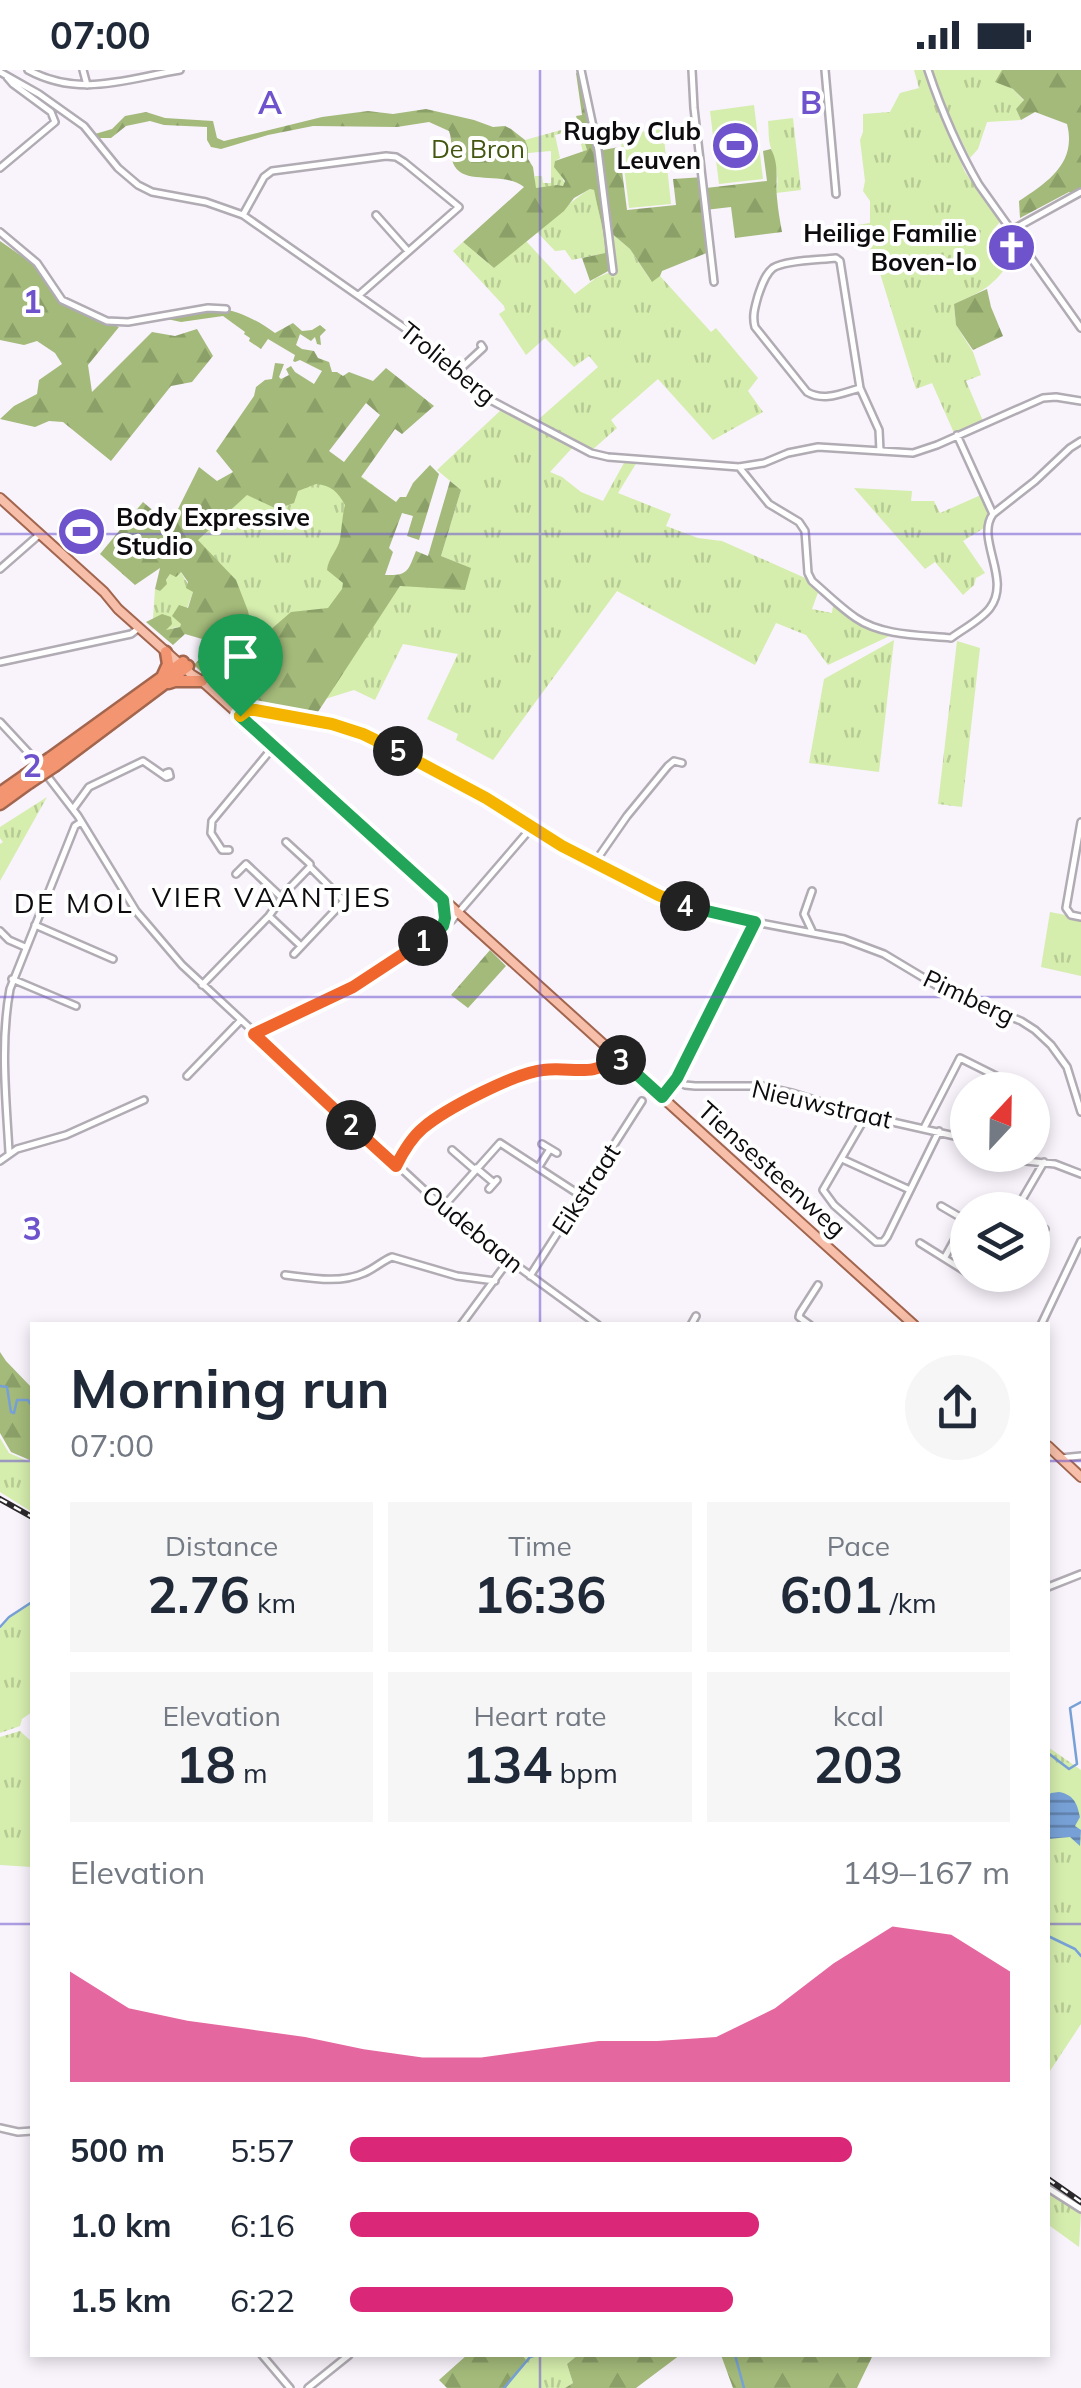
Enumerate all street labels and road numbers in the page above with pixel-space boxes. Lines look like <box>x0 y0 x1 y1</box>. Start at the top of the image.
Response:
street label: Trolieberg <box>394 315 503 411</box>
street label: Pimberg <box>919 962 1020 1031</box>
street label: Nieuwstraat <box>749 1072 895 1135</box>
street label: Tiensesteenweg <box>692 1094 853 1243</box>
street label: Eikstraat <box>545 1137 626 1240</box>
street label: Oudebaan <box>416 1178 530 1279</box>

